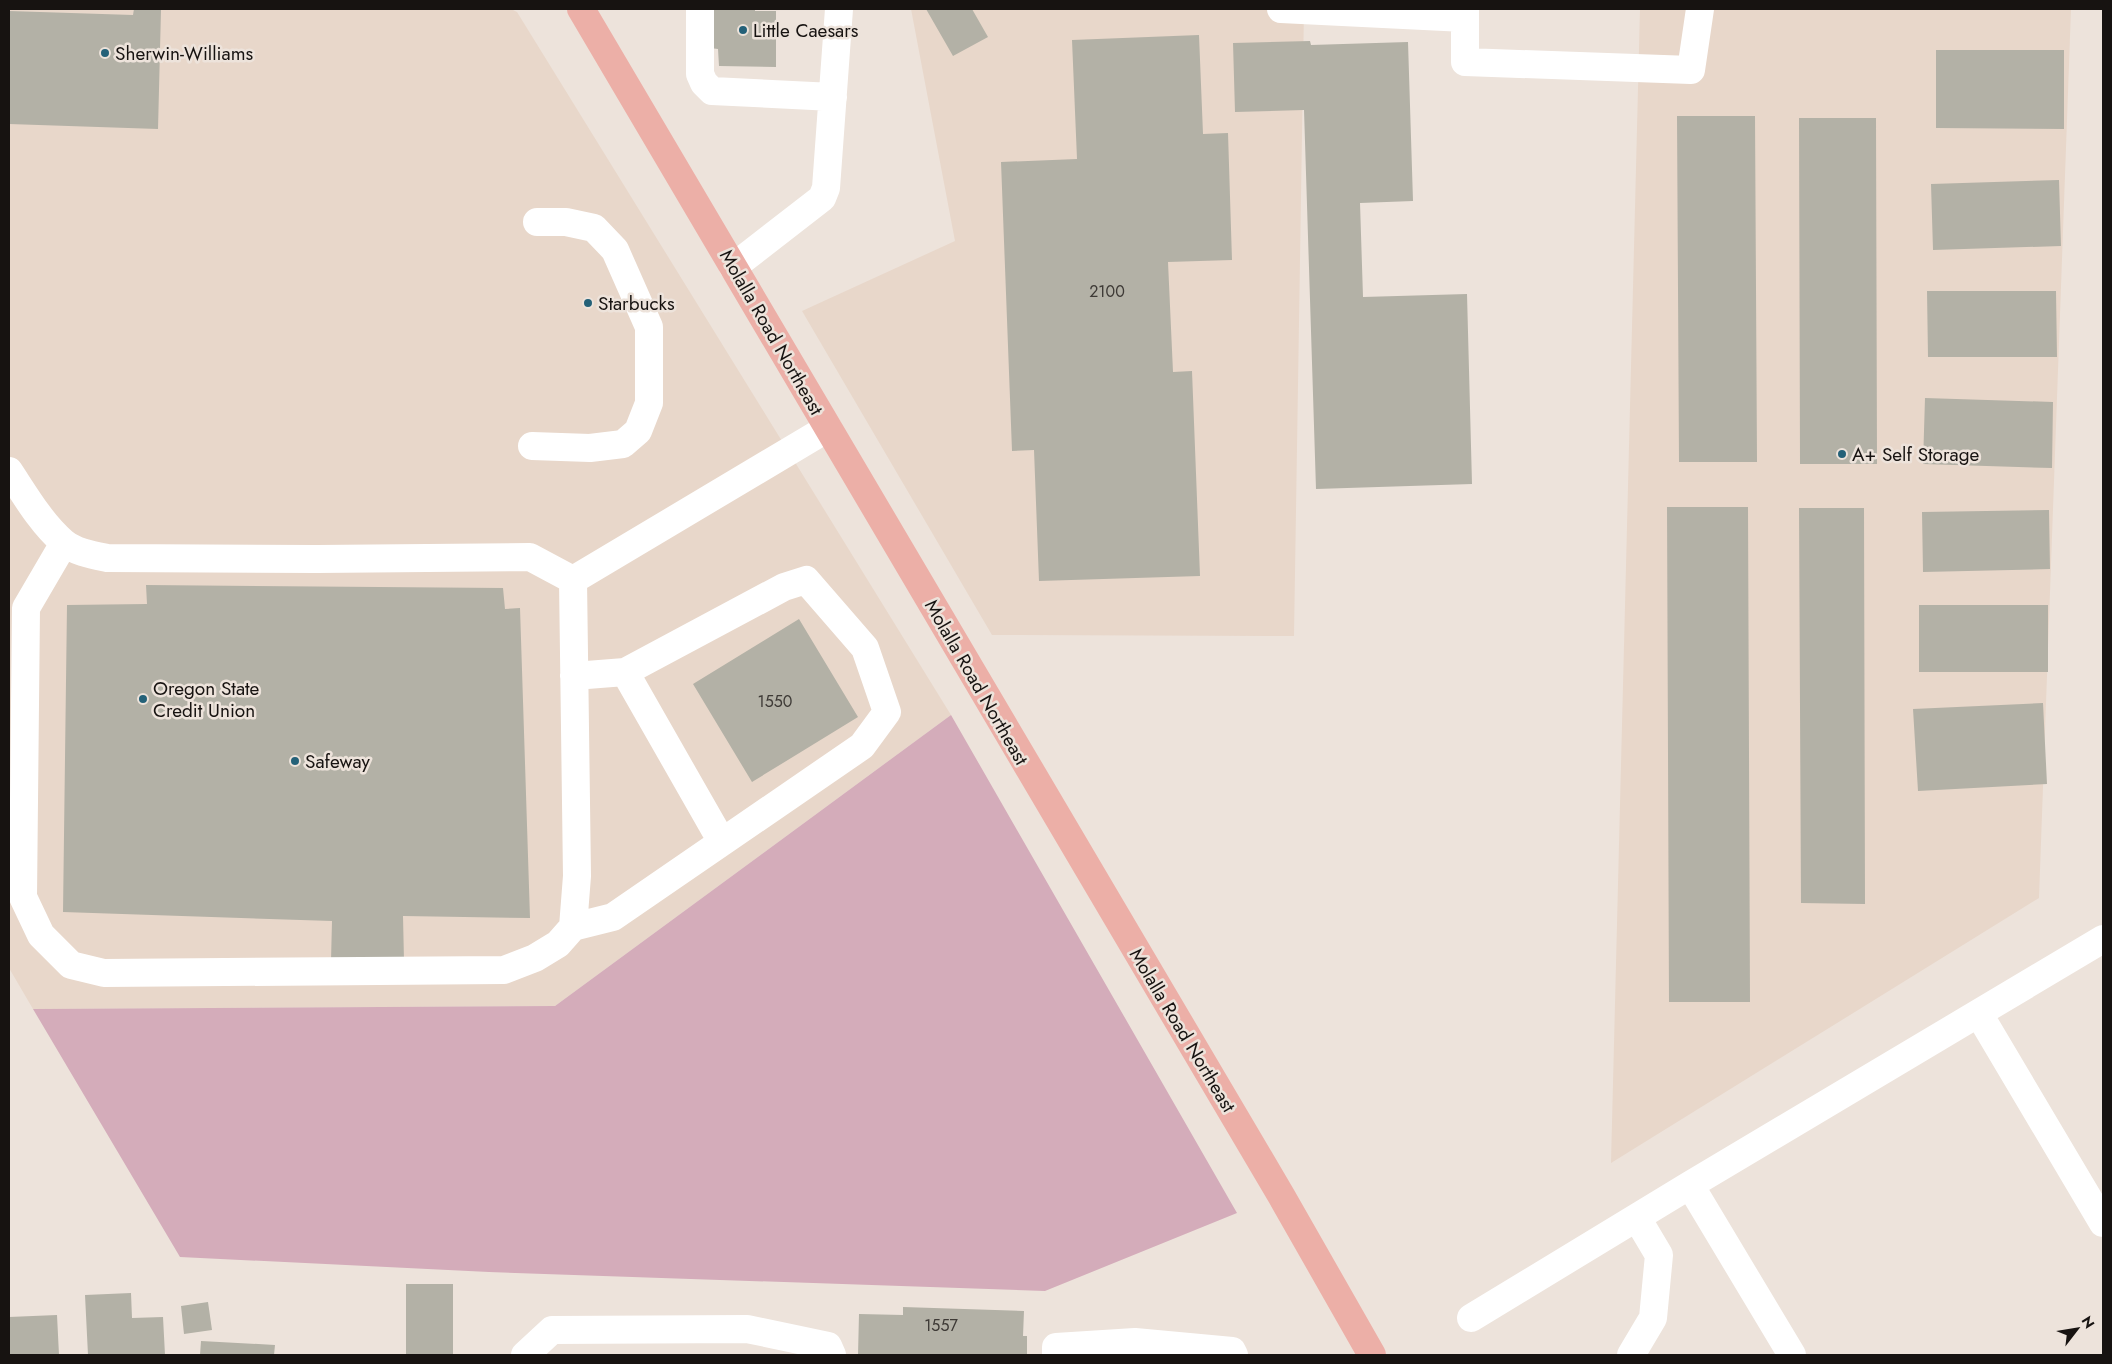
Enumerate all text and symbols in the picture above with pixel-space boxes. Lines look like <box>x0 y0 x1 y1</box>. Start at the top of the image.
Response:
place label: Little Caesars <box>753 17 859 44</box>
marker: Little Caesars <box>737 24 749 36</box>
place label: Sherwin-Williams <box>115 40 253 67</box>
marker: Sherwin-Williams <box>99 47 111 59</box>
street label: Molalla Road Northeast <box>713 245 830 420</box>
house number: 2100 <box>1089 280 1125 303</box>
place label: Starbucks <box>598 290 675 317</box>
marker: Starbucks <box>582 297 594 309</box>
place label: A+ Self Storage <box>1852 441 1979 468</box>
marker: A+ Self Storage <box>1836 448 1848 460</box>
street label: Molalla Road Northeast <box>918 595 1035 770</box>
place label: Oregon State Credit Union <box>153 675 260 724</box>
house number: 1550 <box>758 690 792 713</box>
marker: Oregon State Credit Union <box>137 693 149 705</box>
place label: Safeway <box>305 748 370 775</box>
marker: Safeway <box>289 755 301 767</box>
street label: Molalla Road Northeast <box>1123 943 1242 1118</box>
north arrow <box>2052 1304 2102 1354</box>
text: N <box>2077 1312 2100 1332</box>
house number: 1557 <box>924 1314 958 1337</box>

